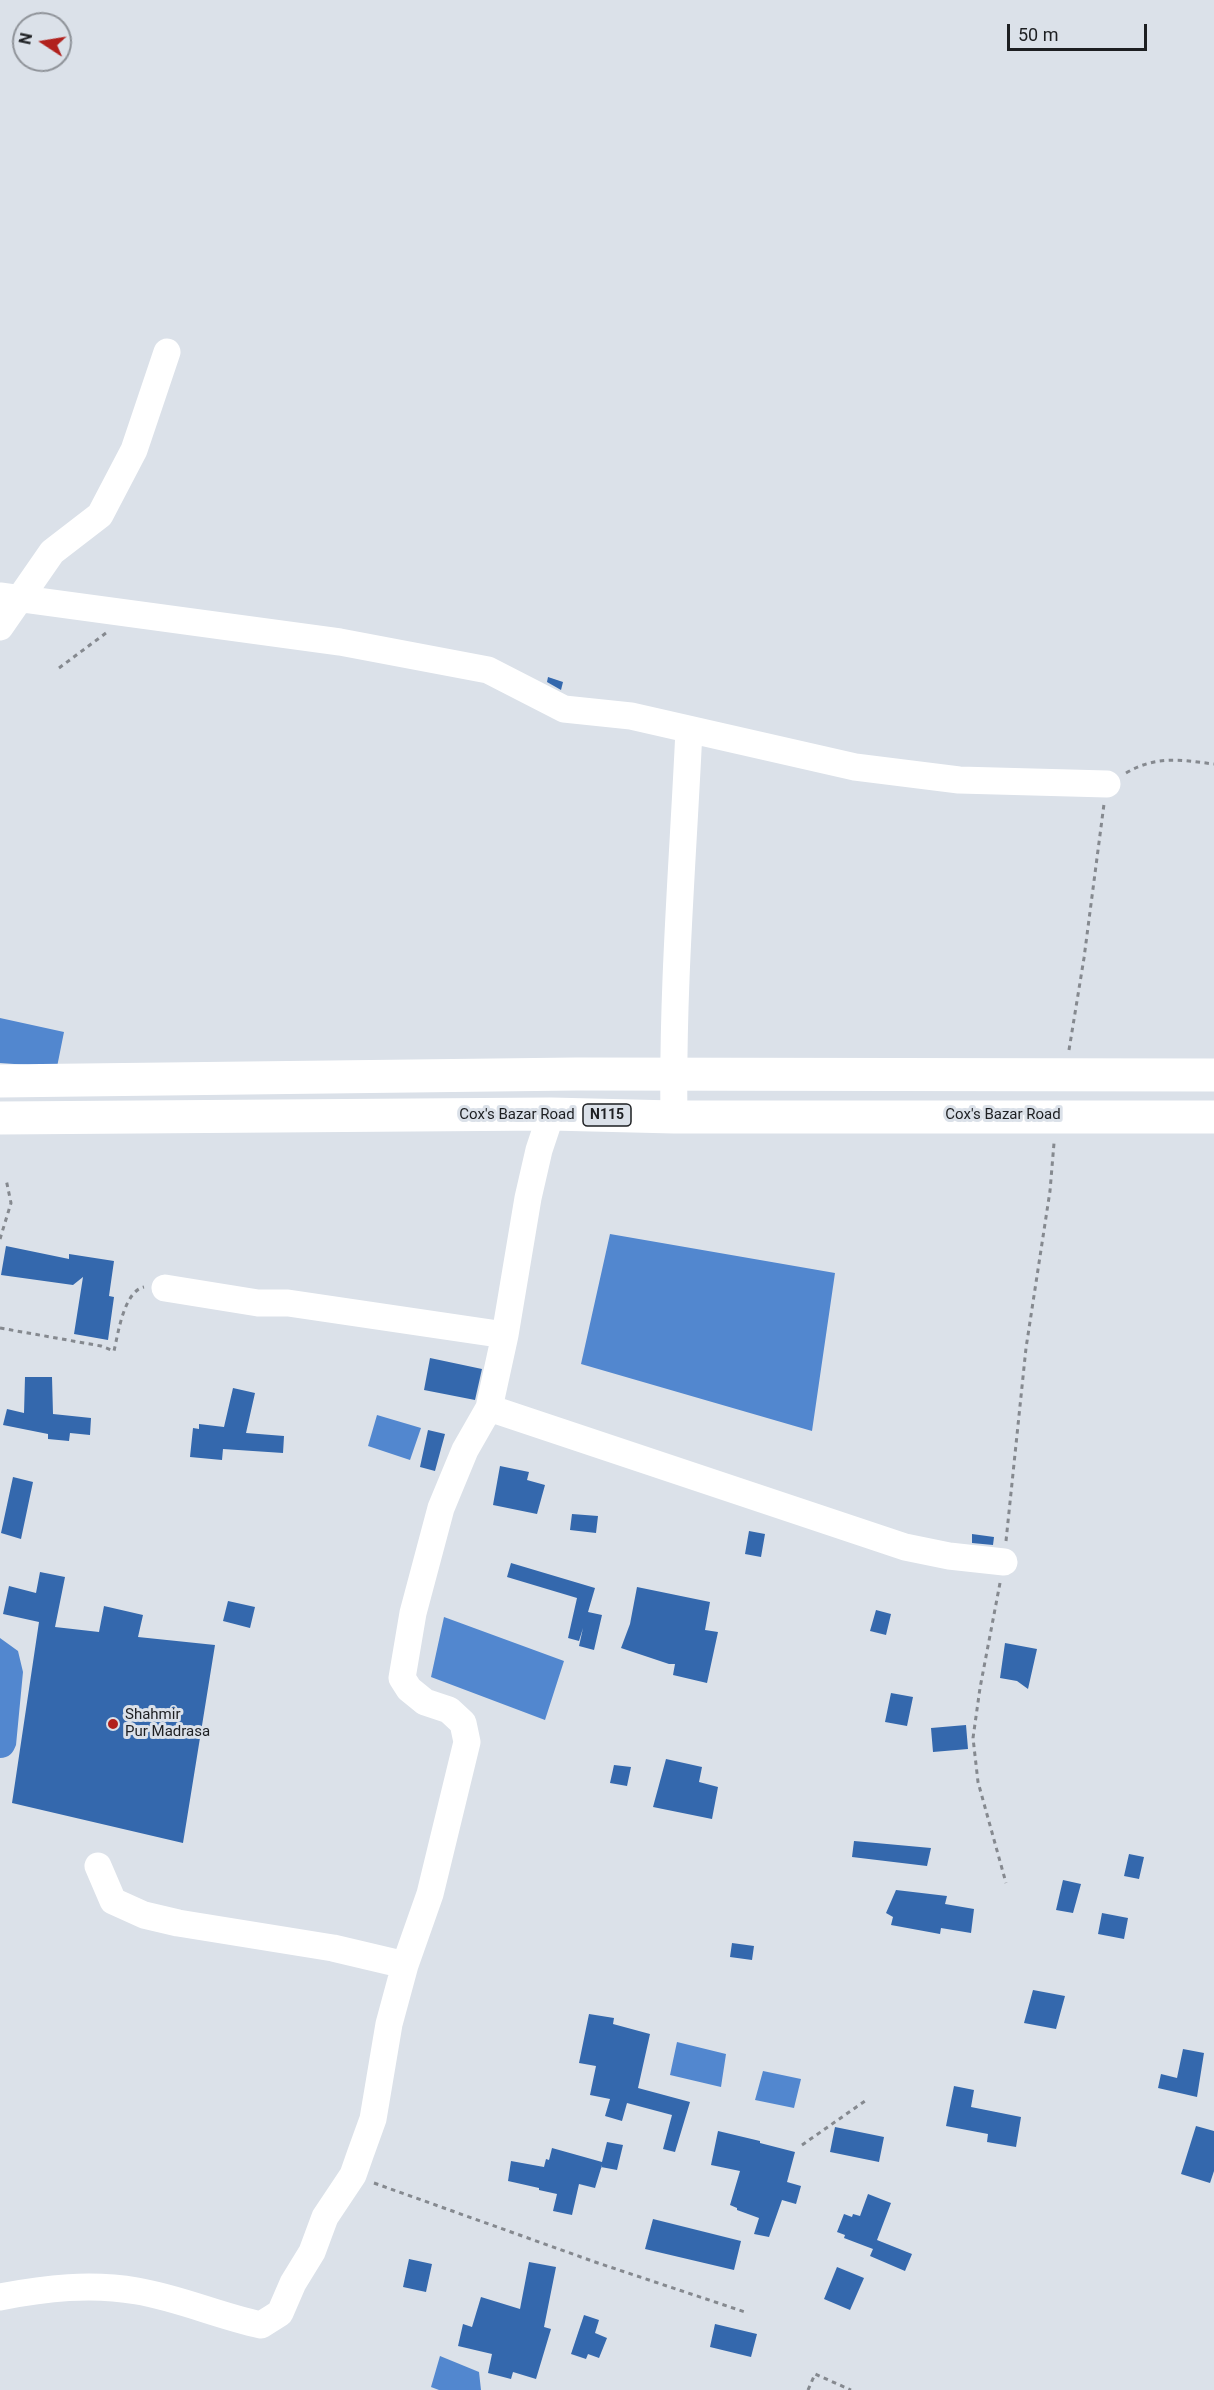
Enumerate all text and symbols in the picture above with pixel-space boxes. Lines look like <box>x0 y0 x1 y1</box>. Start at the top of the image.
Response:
north arrow <box>12 12 72 72</box>
scale bar <box>1010 12 1150 50</box>
text: 50 m <box>1018 24 1058 45</box>
text: N <box>15 31 36 46</box>
road number: N115 <box>583 1104 631 1126</box>
street label: Cox's Bazar Road <box>459 1106 575 1124</box>
street label: Cox's Bazar Road <box>945 1106 1061 1124</box>
place label: Shahmir Pur Madrasa <box>125 1706 210 1741</box>
marker: Shahmir Pur Madrasa <box>106 1717 120 1731</box>

